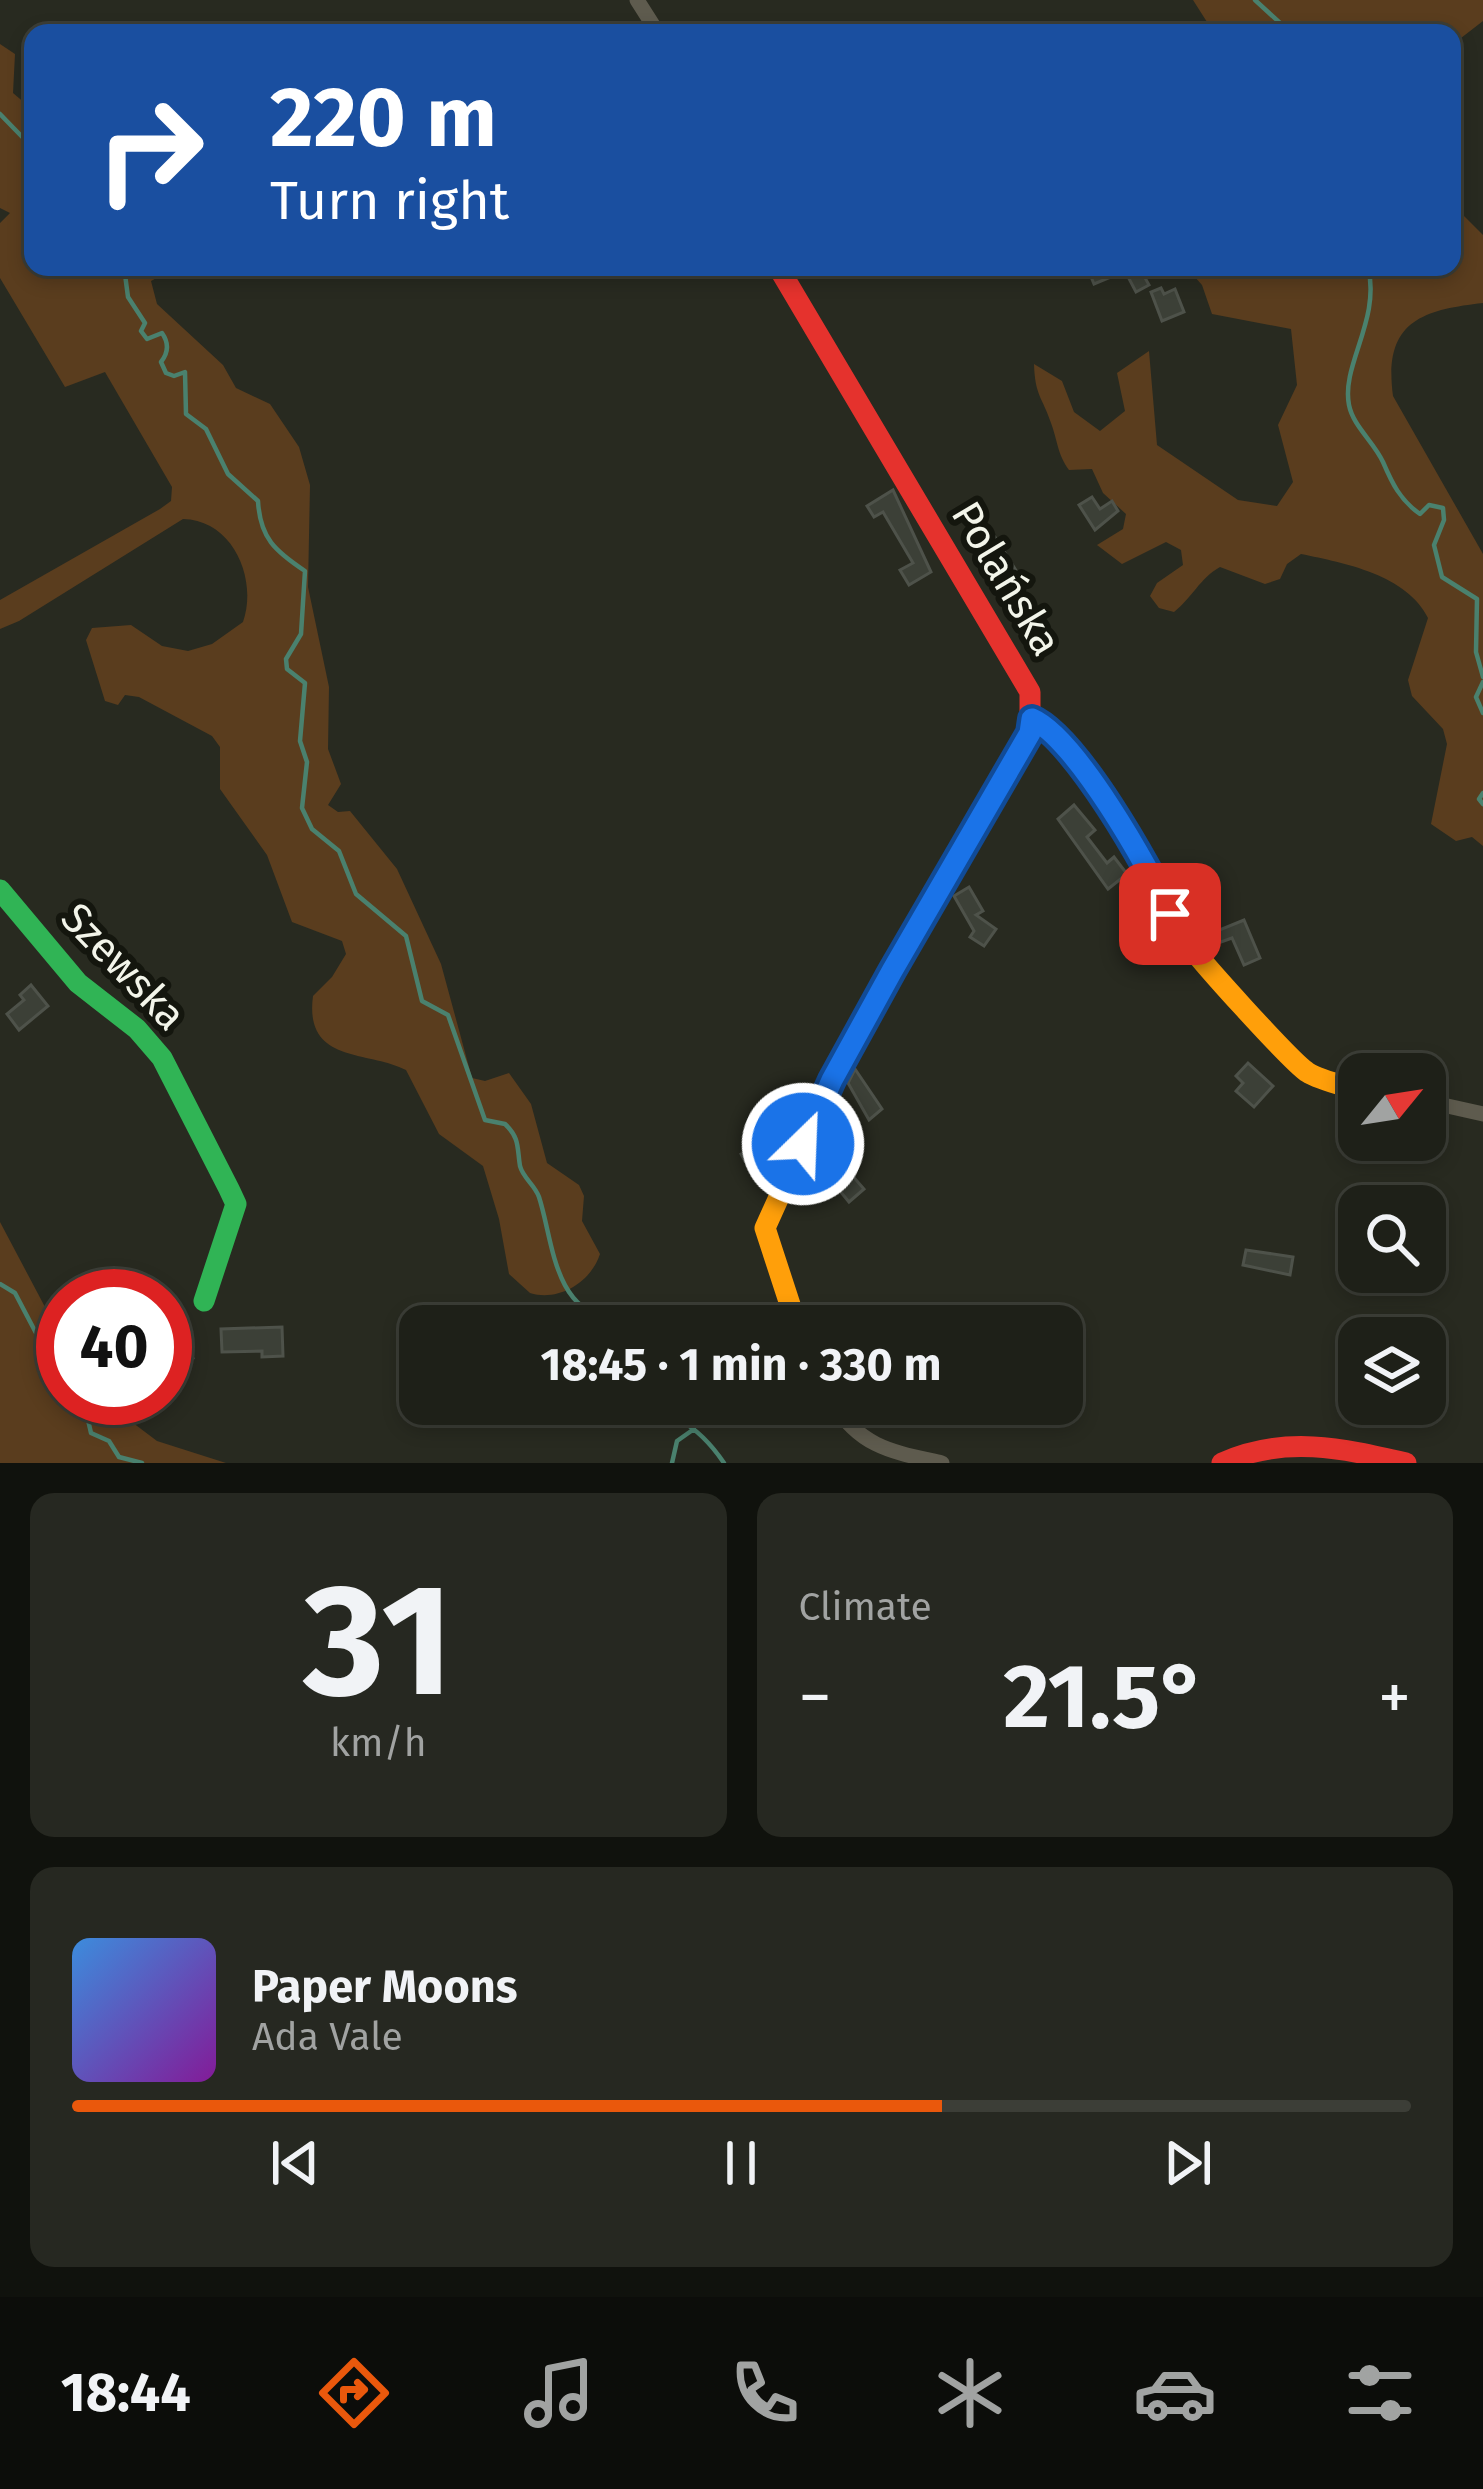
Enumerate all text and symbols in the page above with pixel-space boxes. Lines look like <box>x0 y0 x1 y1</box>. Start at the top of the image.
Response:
text: 220 m <box>270 67 497 168</box>
icon: right <box>72 72 228 228</box>
text: Turn right <box>270 169 509 233</box>
street label: Polańska <box>941 493 1071 664</box>
pin <box>1119 863 1221 965</box>
icon: arrive <box>1137 881 1203 947</box>
street label: Szewska <box>51 893 196 1040</box>
north arrow <box>1338 1053 1446 1161</box>
map controls <box>1338 1053 1446 1425</box>
position arrow <box>740 1081 866 1207</box>
button: search <box>1338 1185 1446 1293</box>
speed limit sign: 40 <box>36 1269 192 1425</box>
button: layers <box>1338 1317 1446 1425</box>
text: 18:45 · 1 min · 330 m <box>541 1338 942 1392</box>
text: 31 <box>303 1548 453 1735</box>
text: Climate <box>799 1584 932 1630</box>
text: 21.5° <box>1003 1643 1206 1751</box>
text: − <box>799 1658 832 1737</box>
text: + <box>1378 1658 1411 1737</box>
text: km/h <box>330 1720 427 1766</box>
text: Paper Moons <box>252 1960 517 2014</box>
text: Ada Vale <box>252 2014 403 2060</box>
icon: previous <box>262 2130 328 2196</box>
icon: pause <box>708 2130 774 2196</box>
icon: next <box>1155 2130 1221 2196</box>
icon: directions <box>312 2351 396 2435</box>
icon: music <box>517 2351 601 2435</box>
icon: phone <box>723 2351 807 2435</box>
icon: climate <box>928 2351 1012 2435</box>
icon: car <box>1133 2351 1217 2435</box>
icon: filters <box>1338 2351 1422 2435</box>
text: 18:44 <box>61 2361 191 2425</box>

